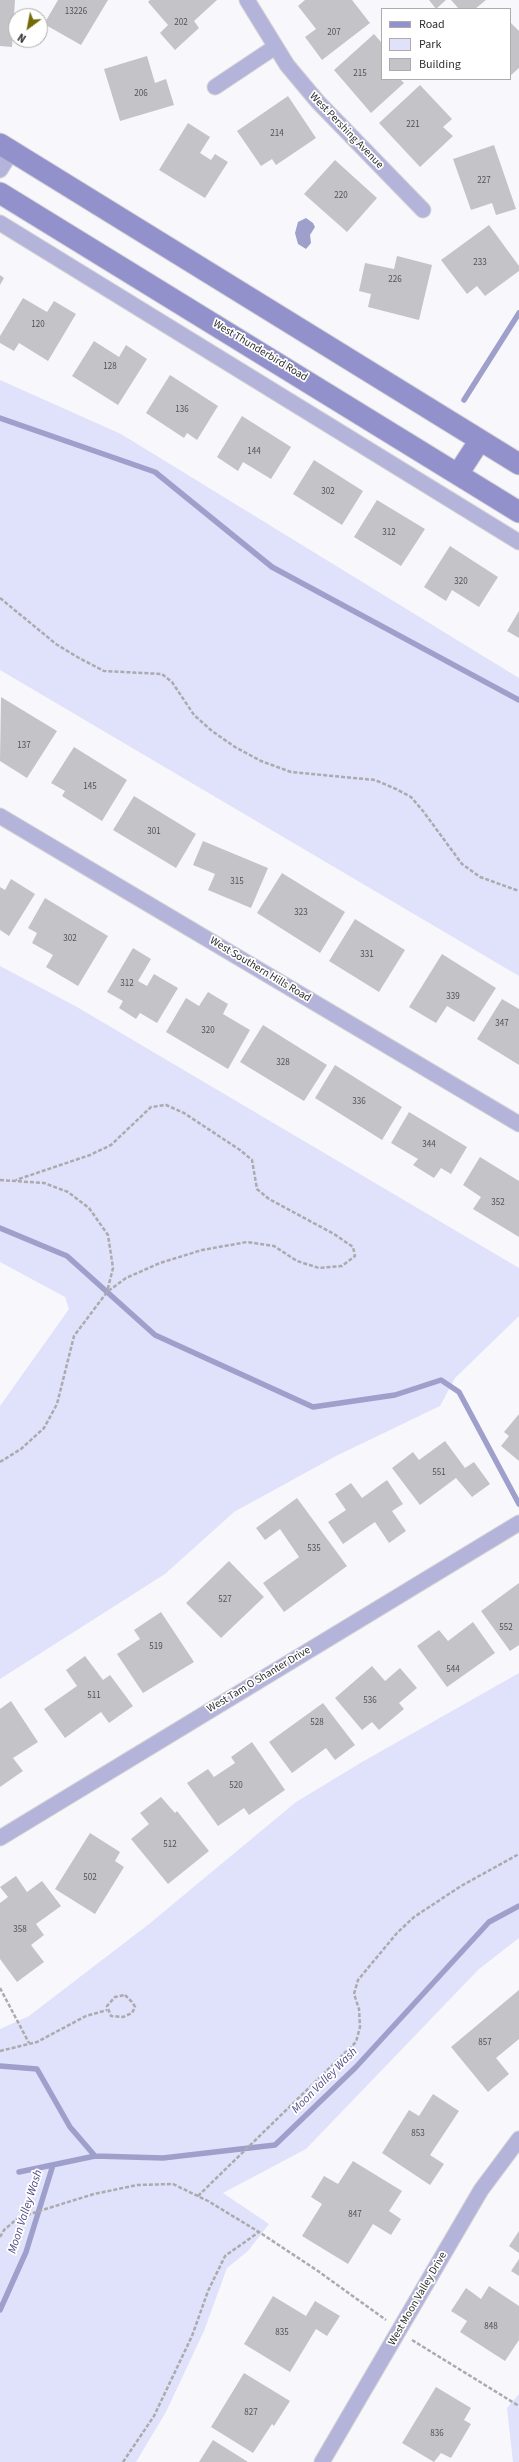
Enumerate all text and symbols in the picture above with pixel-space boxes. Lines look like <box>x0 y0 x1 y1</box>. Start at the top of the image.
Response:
house number: 13226 <box>65 7 87 17</box>
north arrow <box>8 8 48 48</box>
legend <box>381 8 511 80</box>
text: Road <box>419 16 445 33</box>
house number: 202 <box>174 18 188 28</box>
house number: 207 <box>327 28 341 38</box>
text: N <box>15 29 29 46</box>
text: Park <box>419 36 441 53</box>
text: Building <box>419 56 461 73</box>
house number: 215 <box>353 69 367 79</box>
house number: 206 <box>134 89 148 99</box>
street label: West Pershing Avenue <box>306 90 386 172</box>
house number: 221 <box>406 120 420 130</box>
house number: 214 <box>270 129 284 139</box>
house number: 227 <box>477 176 491 186</box>
house number: 220 <box>334 191 348 201</box>
house number: 233 <box>473 258 487 268</box>
house number: 226 <box>388 275 402 285</box>
street label: West Thunderbird Road <box>210 318 310 384</box>
house number: 120 <box>31 320 45 330</box>
house number: 128 <box>103 362 117 372</box>
house number: 136 <box>175 405 189 415</box>
house number: 144 <box>247 447 261 457</box>
house number: 302 <box>321 487 335 497</box>
house number: 312 <box>382 528 396 538</box>
house number: 320 <box>454 577 468 587</box>
house number: 137 <box>17 741 31 751</box>
house number: 145 <box>83 782 97 792</box>
house number: 301 <box>147 827 161 837</box>
house number: 315 <box>230 877 244 887</box>
house number: 323 <box>294 908 308 918</box>
house number: 302 <box>63 934 77 944</box>
street label: West Southern Hills Road <box>207 935 313 1005</box>
house number: 331 <box>360 950 374 960</box>
house number: 312 <box>120 979 134 989</box>
house number: 339 <box>446 992 460 1002</box>
house number: 347 <box>495 1019 509 1029</box>
house number: 320 <box>201 1026 215 1036</box>
house number: 328 <box>276 1058 290 1068</box>
house number: 336 <box>352 1097 366 1107</box>
house number: 344 <box>422 1140 436 1150</box>
house number: 352 <box>491 1198 505 1208</box>
house number: 551 <box>432 1468 446 1478</box>
house number: 535 <box>307 1544 321 1554</box>
house number: 527 <box>218 1595 232 1605</box>
house number: 552 <box>499 1623 513 1633</box>
house number: 519 <box>149 1642 163 1652</box>
street label: West Tam O Shanter Drive <box>205 1644 313 1716</box>
house number: 544 <box>446 1665 460 1675</box>
house number: 511 <box>87 1691 101 1701</box>
house number: 536 <box>363 1696 377 1706</box>
house number: 528 <box>310 1718 324 1728</box>
house number: 520 <box>229 1781 243 1791</box>
house number: 512 <box>163 1840 177 1850</box>
house number: 502 <box>83 1873 97 1883</box>
house number: 358 <box>13 1925 27 1935</box>
house number: 857 <box>478 2038 492 2048</box>
water label: Moon Valley Wash <box>289 2045 361 2117</box>
house number: 853 <box>411 2129 425 2139</box>
water label: Moon Valley Wash <box>6 2168 46 2256</box>
house number: 847 <box>348 2210 362 2220</box>
street label: West Moon Valley Drive <box>386 2250 450 2348</box>
house number: 848 <box>484 2322 498 2332</box>
house number: 835 <box>275 2328 289 2338</box>
house number: 827 <box>244 2408 258 2418</box>
house number: 836 <box>430 2429 444 2439</box>

